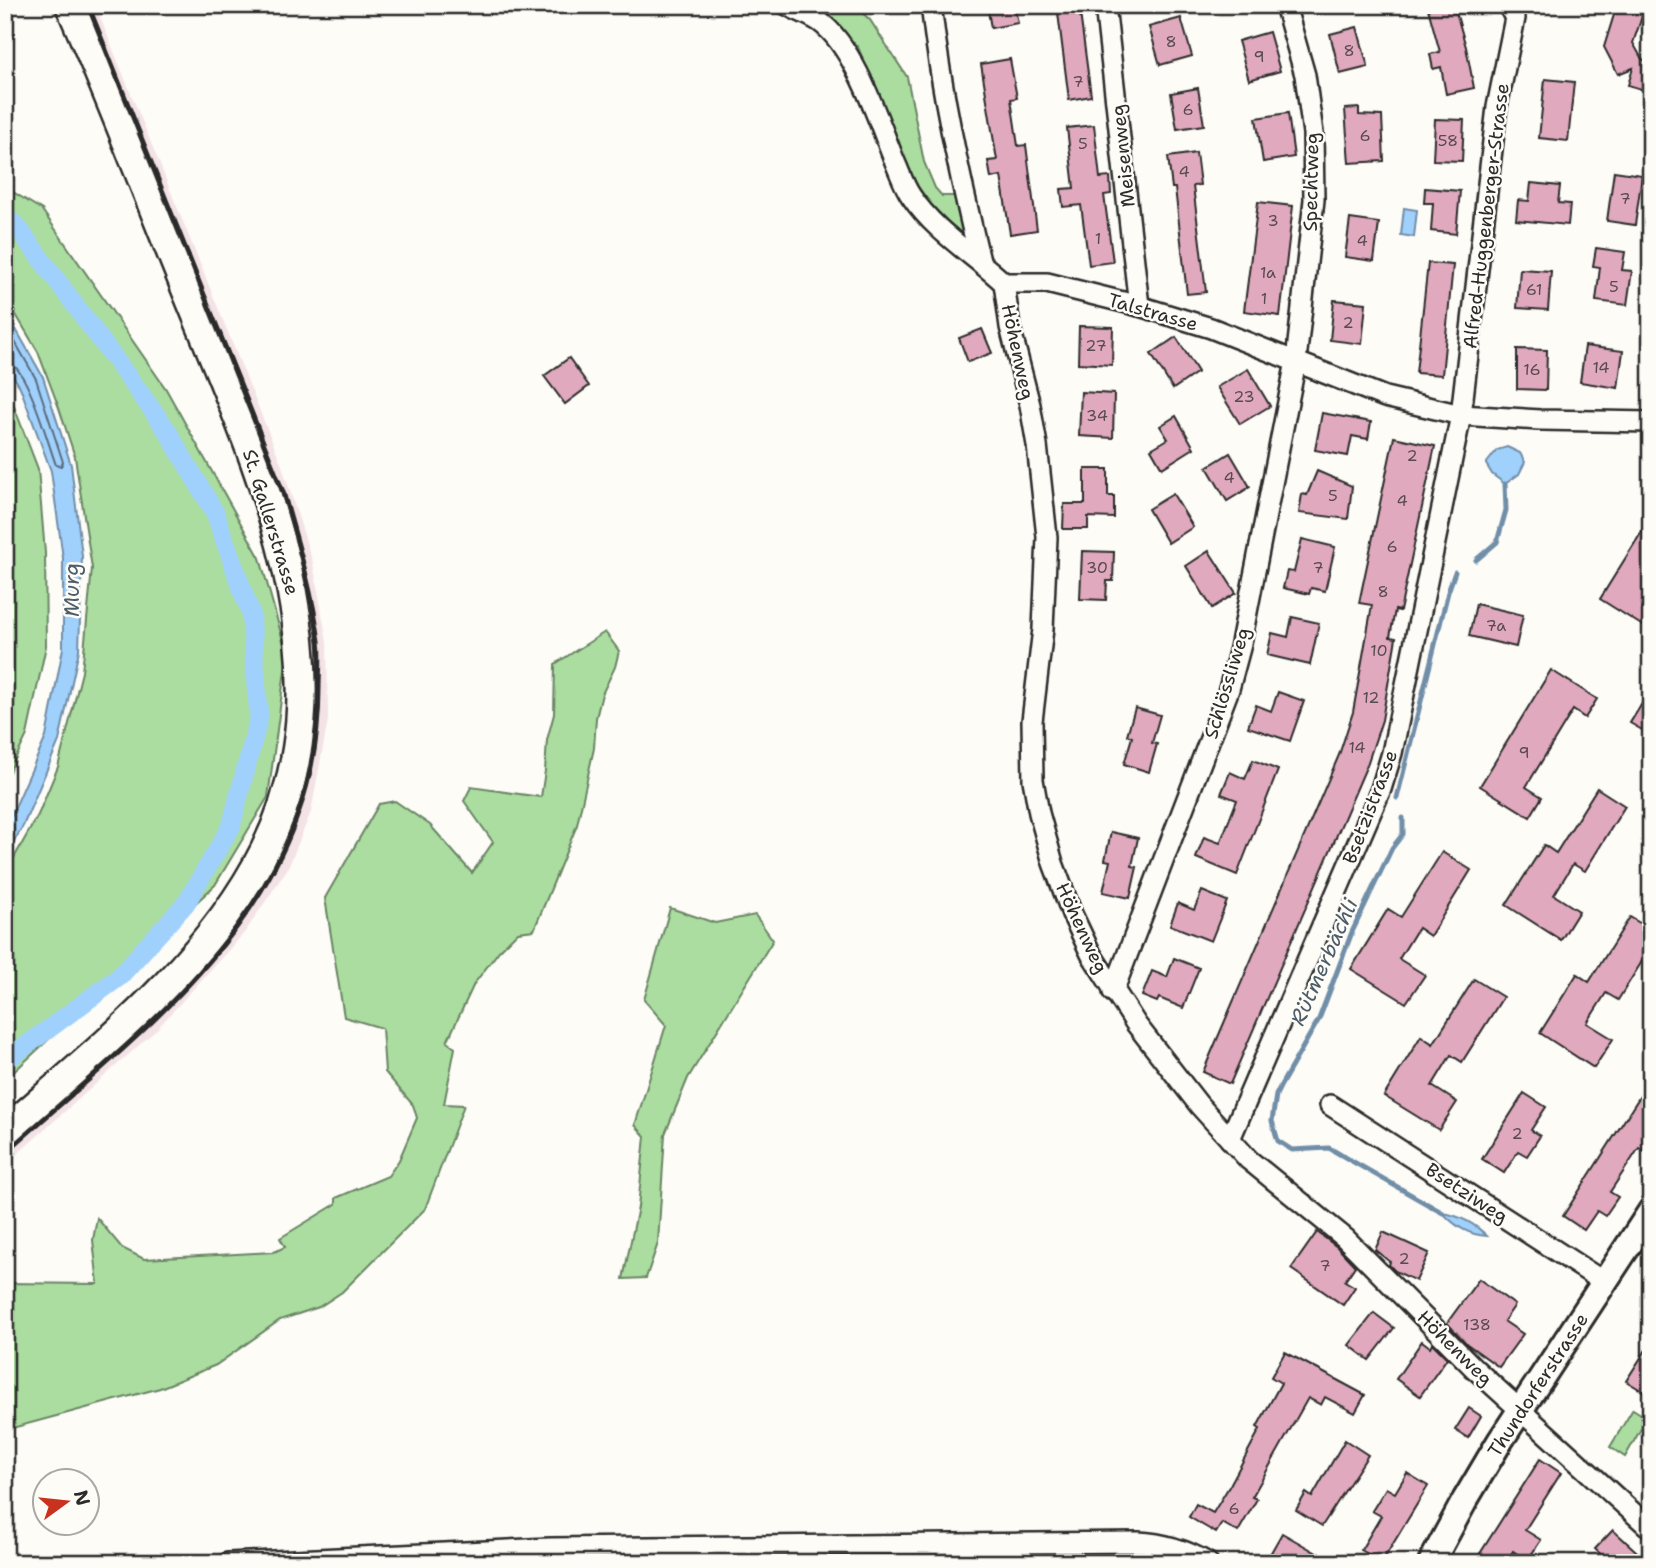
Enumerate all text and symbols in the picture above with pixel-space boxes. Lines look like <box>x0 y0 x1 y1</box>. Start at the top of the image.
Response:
house number: 8 <box>1165 31 1177 52</box>
house number: 8 <box>1343 40 1355 61</box>
house number: 9 <box>1253 46 1265 67</box>
house number: 7 <box>1072 71 1084 92</box>
street label: Alfred-Huggenberger-Strasse <box>1457 82 1515 350</box>
house number: 6 <box>1182 99 1194 120</box>
street label: Meisenweg <box>1105 103 1141 209</box>
house number: 6 <box>1359 125 1371 146</box>
house number: 58 <box>1438 130 1458 151</box>
street label: Spechtweg <box>1298 132 1324 232</box>
house number: 5 <box>1078 133 1088 154</box>
house number: 4 <box>1178 161 1190 182</box>
house number: 7 <box>1619 188 1631 209</box>
house number: 3 <box>1267 210 1279 231</box>
house number: 1 <box>1095 228 1101 249</box>
house number: 4 <box>1356 230 1368 251</box>
house number: 1a <box>1260 262 1276 283</box>
house number: 5 <box>1609 276 1619 297</box>
house number: 61 <box>1526 279 1542 300</box>
street label: Talstrasse <box>1105 287 1201 337</box>
house number: 1 <box>1261 288 1267 309</box>
street label: Höhenweg <box>996 302 1040 402</box>
house number: 2 <box>1342 312 1354 333</box>
house number: 27 <box>1085 335 1107 356</box>
house number: 14 <box>1592 357 1610 378</box>
house number: 16 <box>1523 359 1541 380</box>
house number: 23 <box>1233 386 1255 407</box>
house number: 34 <box>1086 405 1108 426</box>
house number: 2 <box>1406 445 1418 466</box>
street label: St. Gallerstrasse <box>237 446 305 598</box>
house number: 4 <box>1223 467 1235 488</box>
house number: 5 <box>1328 485 1338 506</box>
house number: 4 <box>1396 490 1408 511</box>
house number: 6 <box>1386 536 1398 557</box>
house number: 30 <box>1086 557 1108 578</box>
house number: 7 <box>1312 557 1324 578</box>
water label: Murg <box>58 563 86 617</box>
house number: 8 <box>1377 581 1389 602</box>
house number: 7a <box>1486 615 1506 636</box>
street label: Schlössliweg <box>1198 624 1256 742</box>
house number: 10 <box>1370 640 1388 661</box>
house number: 12 <box>1362 687 1380 708</box>
house number: 14 <box>1348 737 1366 758</box>
house number: 9 <box>1518 742 1530 763</box>
street label: Bsetzistrasse <box>1337 747 1403 867</box>
street label: Höhenweg <box>1050 879 1114 977</box>
water label: Rütmerbächli <box>1284 893 1365 1030</box>
house number: 2 <box>1511 1123 1523 1144</box>
street label: Bsetziweg <box>1421 1157 1513 1229</box>
house number: 2 <box>1398 1248 1410 1269</box>
house number: 7 <box>1319 1255 1331 1276</box>
street label: Höhenweg <box>1412 1305 1498 1391</box>
street label: Thundorferstrasse <box>1482 1308 1594 1462</box>
house number: 138 <box>1463 1314 1491 1335</box>
north arrow <box>32 1466 102 1536</box>
text: N <box>68 1487 96 1508</box>
house number: 6 <box>1228 1498 1240 1519</box>

